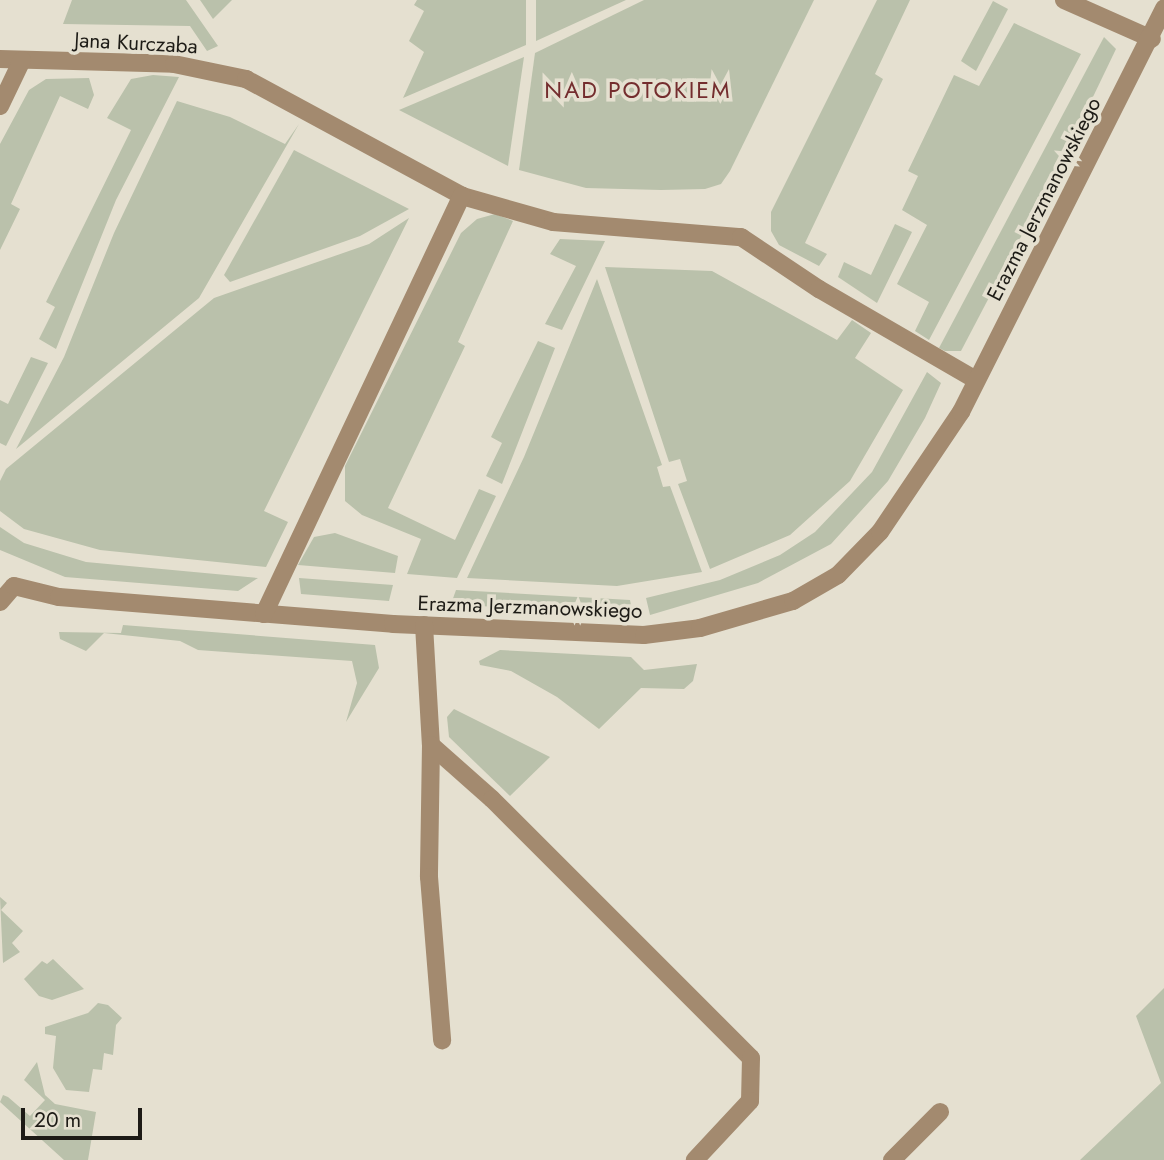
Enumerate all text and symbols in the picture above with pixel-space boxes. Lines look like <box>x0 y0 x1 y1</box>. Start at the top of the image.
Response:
street label: Jana Kurczaba <box>74 27 198 59</box>
district label: NAD POTOKIEM <box>546 76 730 104</box>
street label: Erazma Jerzmanowskiego <box>982 93 1106 305</box>
street label: Erazma Jerzmanowskiego <box>417 590 643 624</box>
scale bar <box>24 1094 145 1138</box>
text: 20 m <box>34 1105 81 1135</box>

